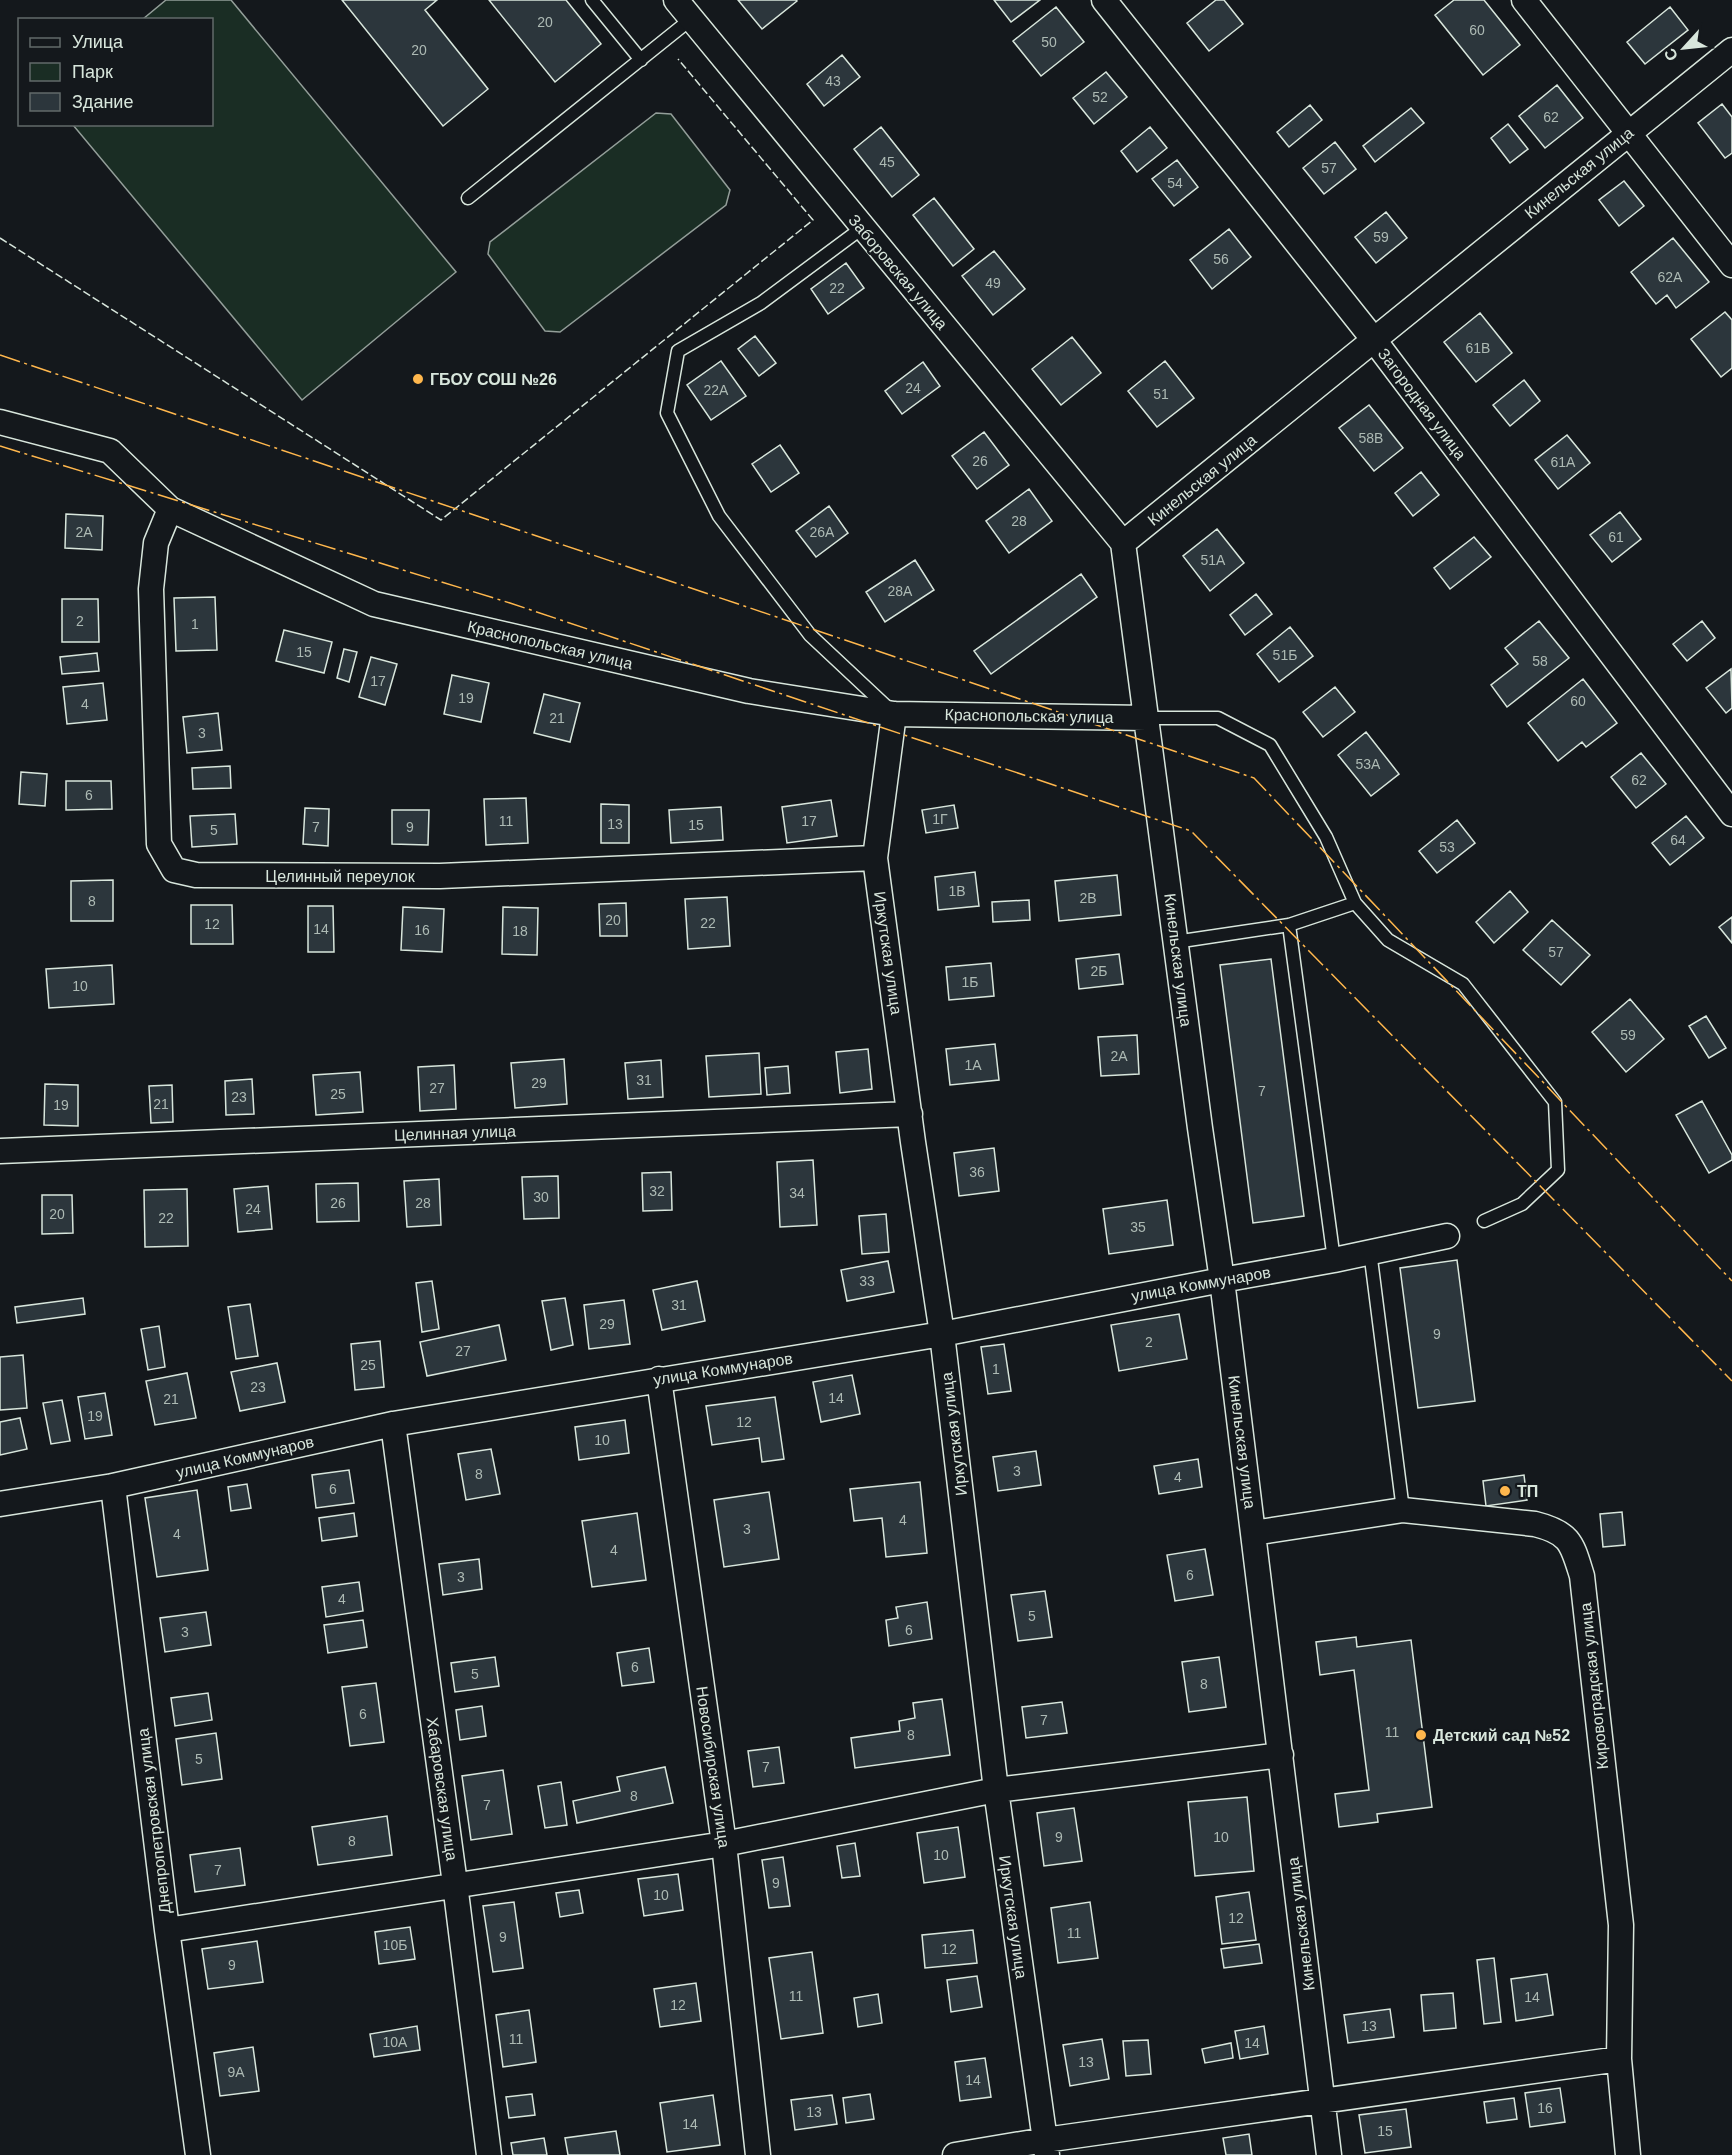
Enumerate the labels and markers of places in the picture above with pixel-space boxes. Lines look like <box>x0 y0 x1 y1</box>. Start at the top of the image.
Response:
place label: ГБОУ СОШ №26 <box>430 371 557 388</box>
marker: ГБОУ СОШ №26 <box>411 372 425 386</box>
place label: ТП <box>1517 1483 1538 1500</box>
marker: ТП <box>1498 1484 1512 1498</box>
place label: Детский сад №52 <box>1433 1727 1570 1744</box>
marker: Детский сад №52 <box>1414 1728 1428 1742</box>

